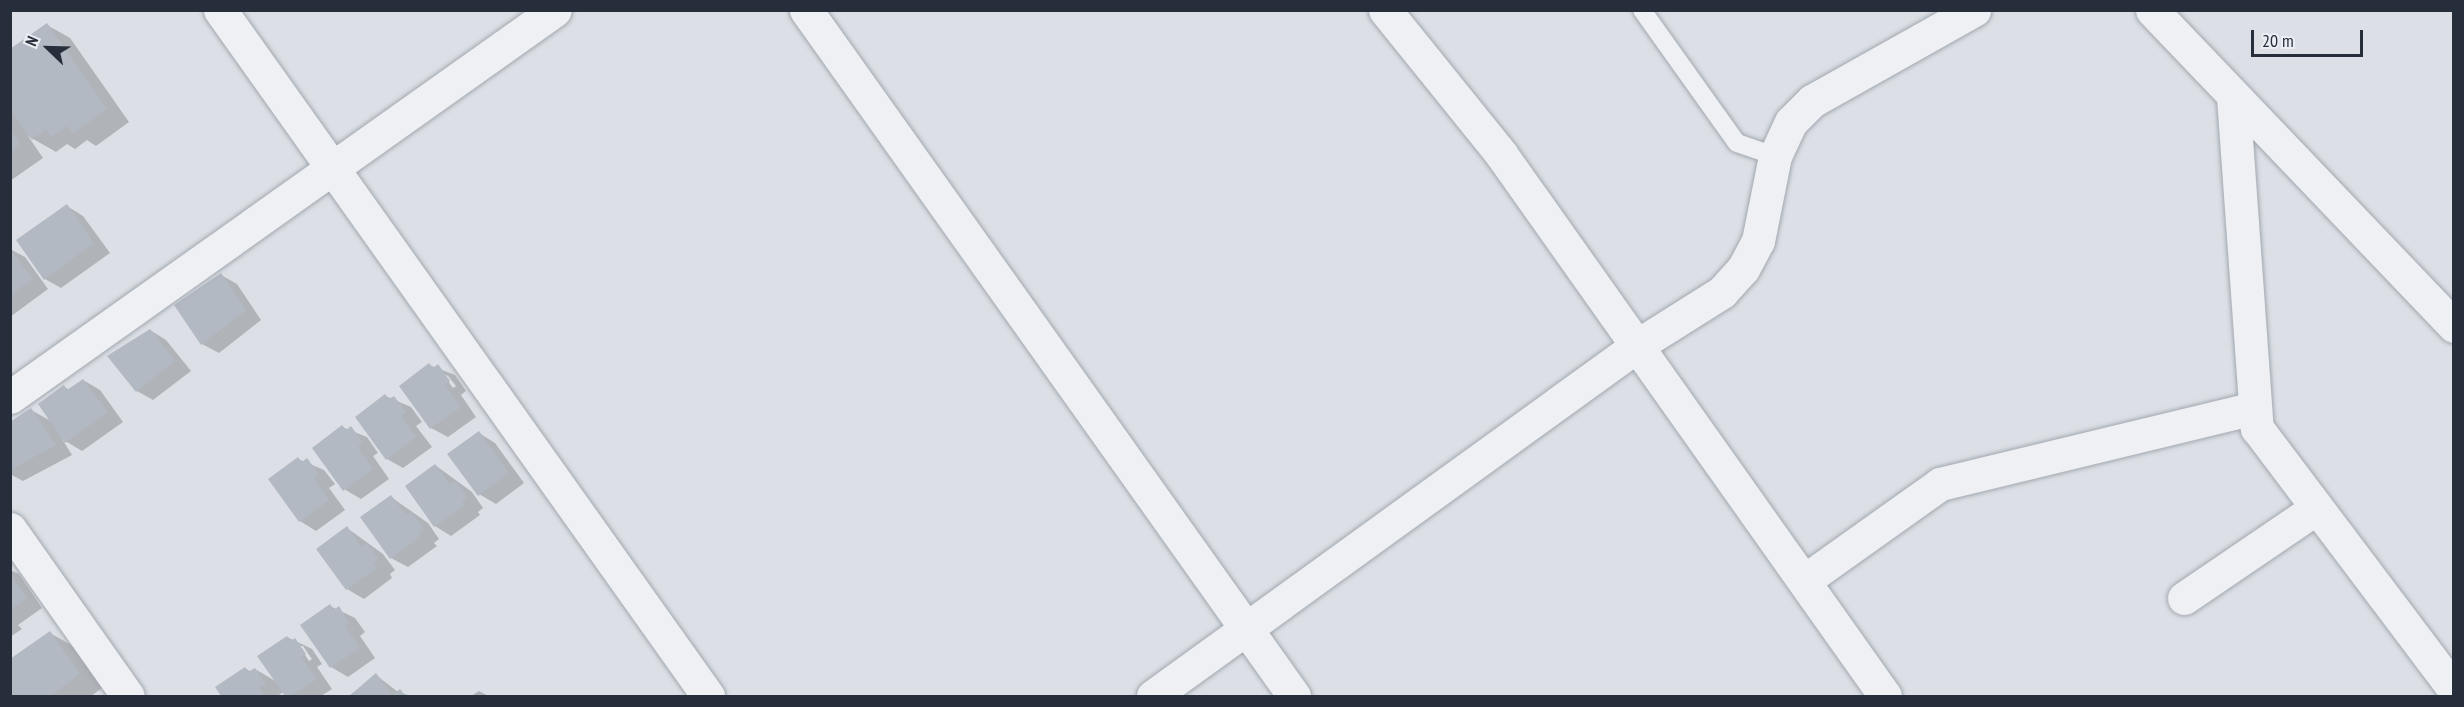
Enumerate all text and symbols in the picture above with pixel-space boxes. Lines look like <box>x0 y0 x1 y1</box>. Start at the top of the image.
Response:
north arrow <box>18 18 78 78</box>
scale bar <box>2254 18 2366 56</box>
text: 20 m <box>2262 29 2294 52</box>
text: N <box>21 33 42 49</box>

